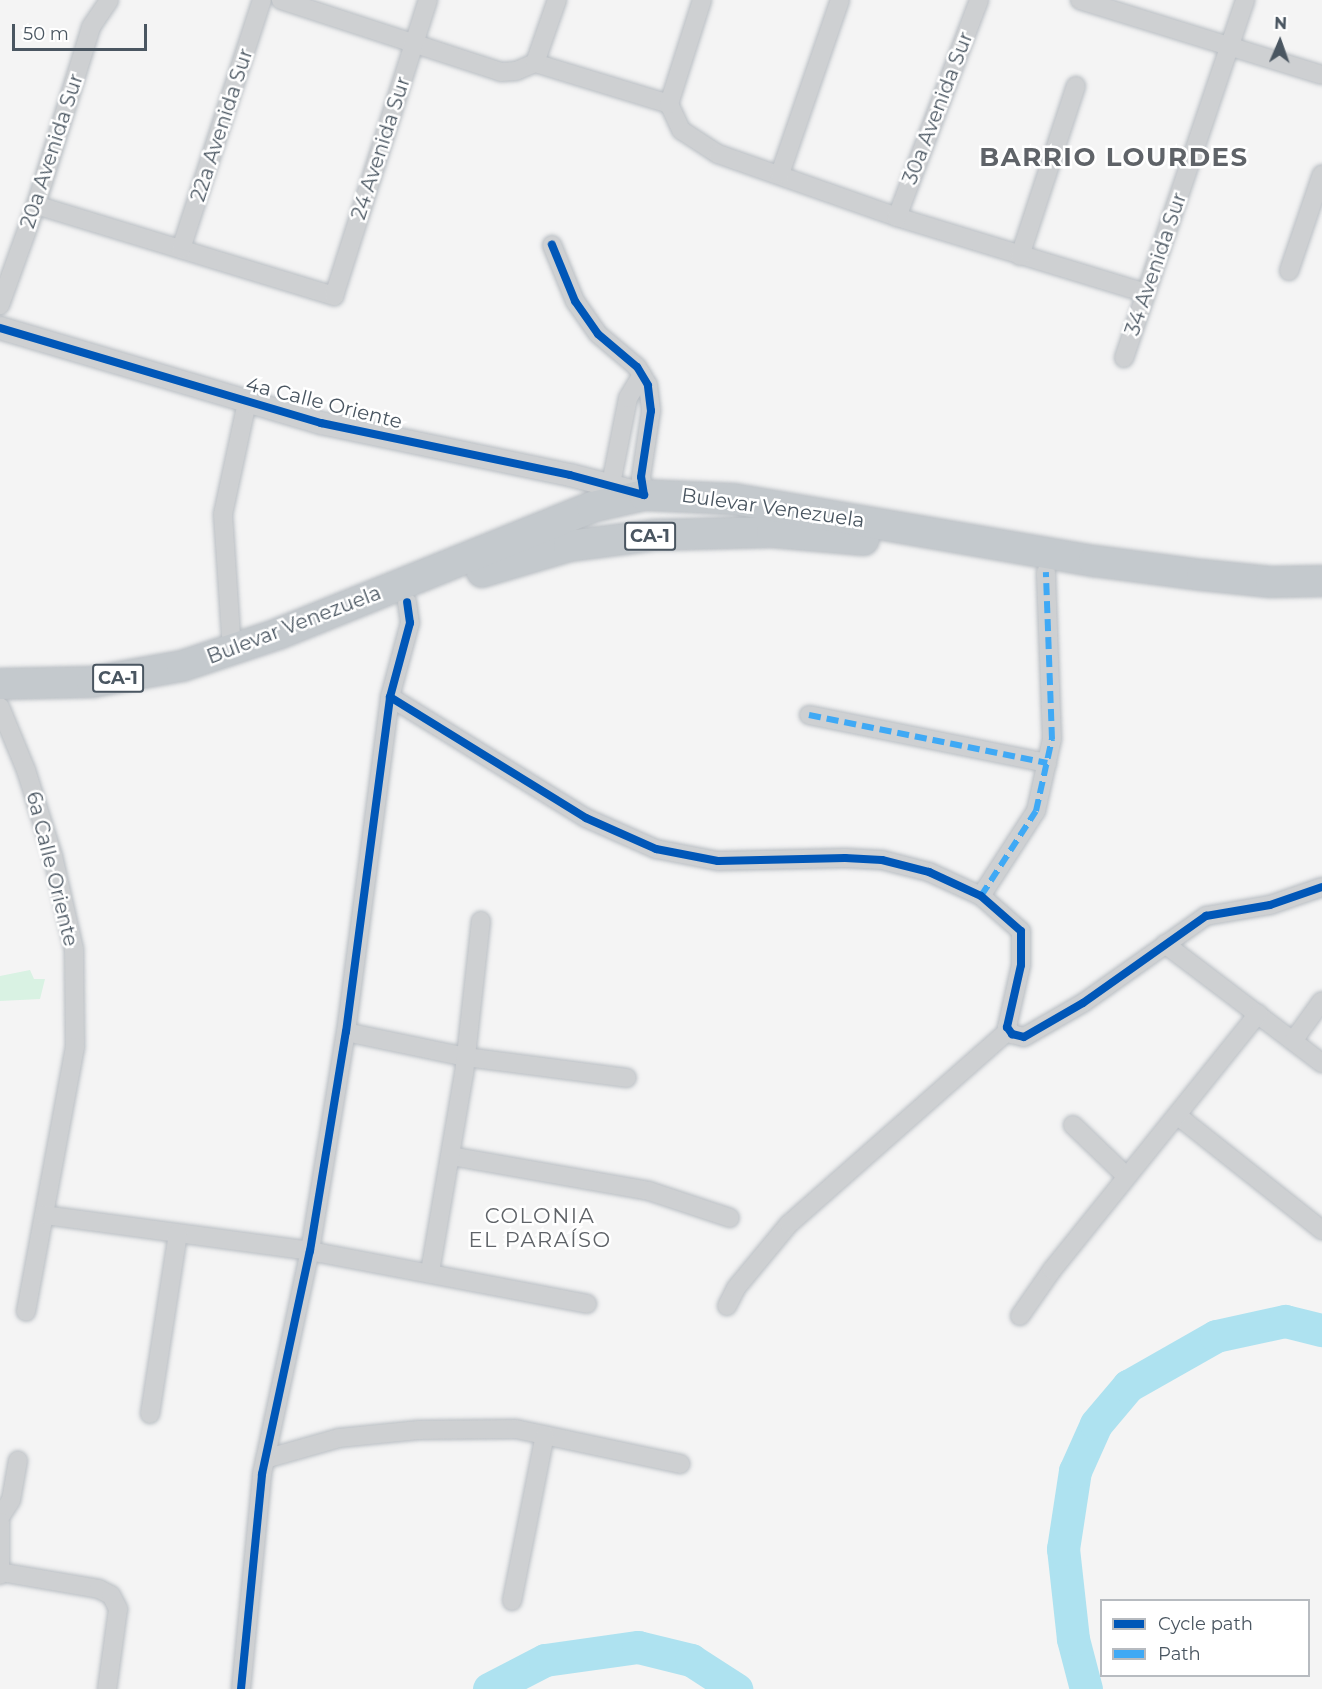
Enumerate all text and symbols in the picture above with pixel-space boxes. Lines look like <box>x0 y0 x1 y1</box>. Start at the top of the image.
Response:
scale bar <box>15 12 150 50</box>
north arrow <box>1250 12 1310 72</box>
text: N <box>1274 14 1287 33</box>
text: 50 m <box>23 23 69 45</box>
street label: 30a Avenida Sur <box>898 28 978 188</box>
street label: 22a Avenida Sur <box>186 45 258 205</box>
street label: 20a Avenida Sur <box>16 71 88 231</box>
street label: 24 Avenida Sur <box>347 73 415 223</box>
district label: BARRIO LOURDES <box>979 142 1249 174</box>
street label: 34 Avenida Sur <box>1120 189 1192 339</box>
street label: 4a Calle Oriente <box>243 372 405 434</box>
street label: Bulevar Venezuela <box>680 483 866 533</box>
road number: CA-1 <box>623 521 677 551</box>
street label: Bulevar Venezuela <box>204 581 384 669</box>
road number: CA-1 <box>91 663 145 693</box>
street label: 6a Calle Oriente <box>21 789 83 949</box>
district label: COLONIA EL PARAÍSO <box>468 1203 612 1253</box>
legend <box>1100 1599 1310 1677</box>
text: Cycle path <box>1158 1613 1253 1635</box>
text: Path <box>1158 1643 1201 1665</box>

